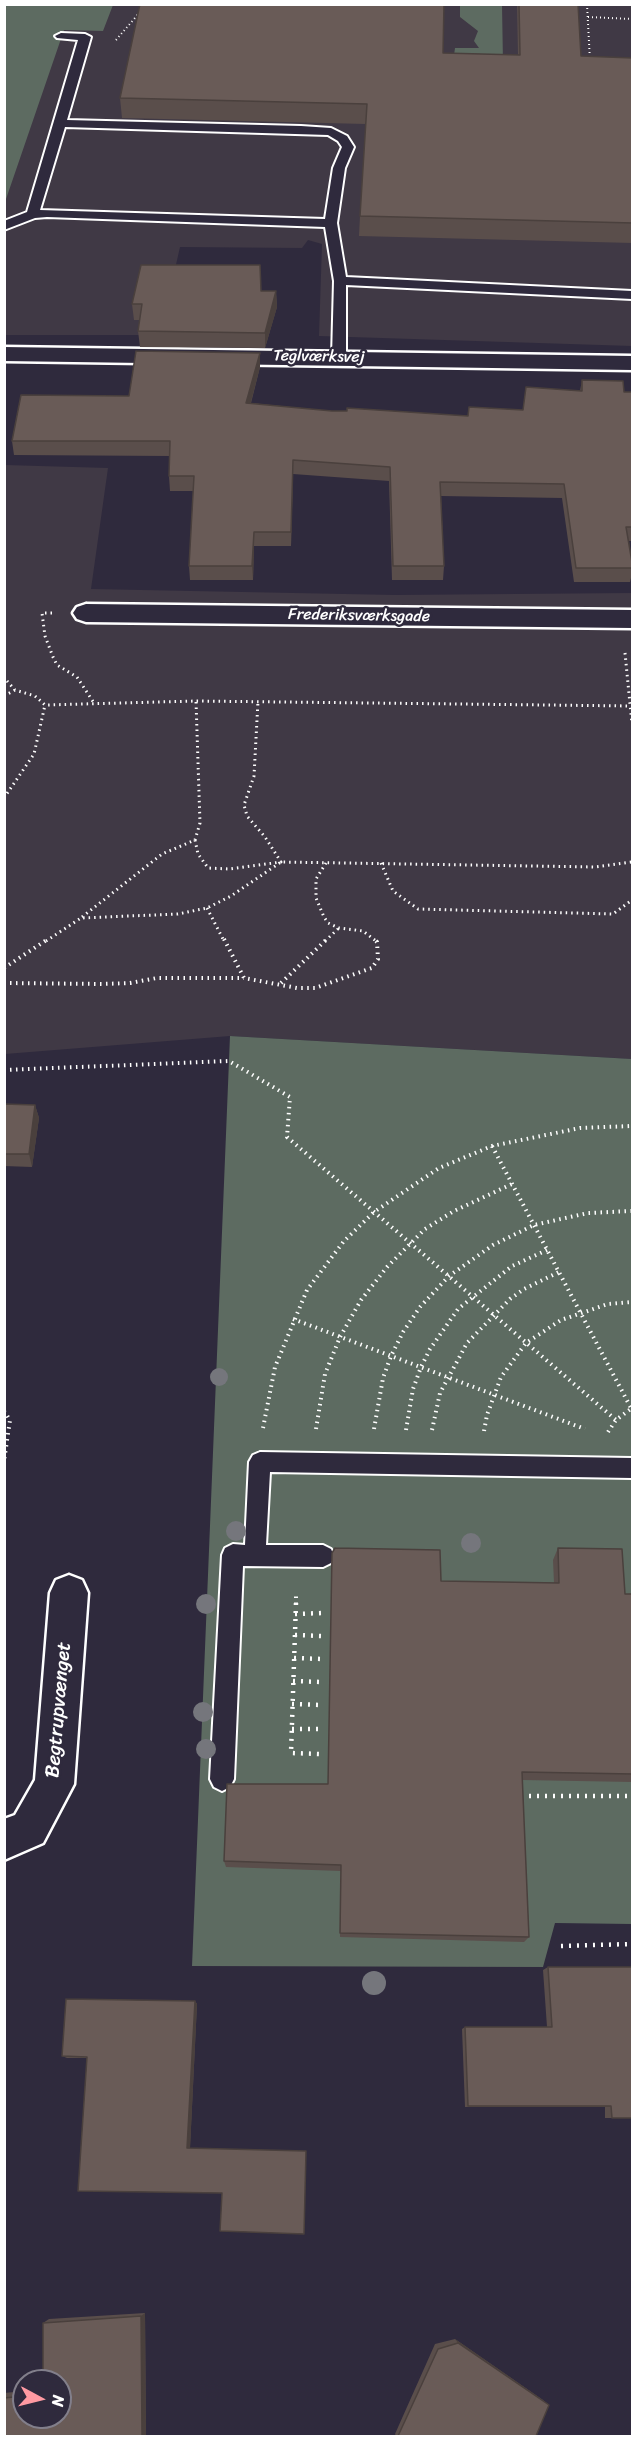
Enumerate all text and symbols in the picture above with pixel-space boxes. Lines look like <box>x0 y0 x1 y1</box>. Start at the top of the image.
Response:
street label: Teglværksvej <box>273 347 365 367</box>
street label: Frederiksværksgade <box>288 605 430 627</box>
street label: Begtrupvænget <box>41 1641 77 1779</box>
north arrow <box>12 2369 72 2429</box>
text: N <box>43 2394 73 2408</box>

